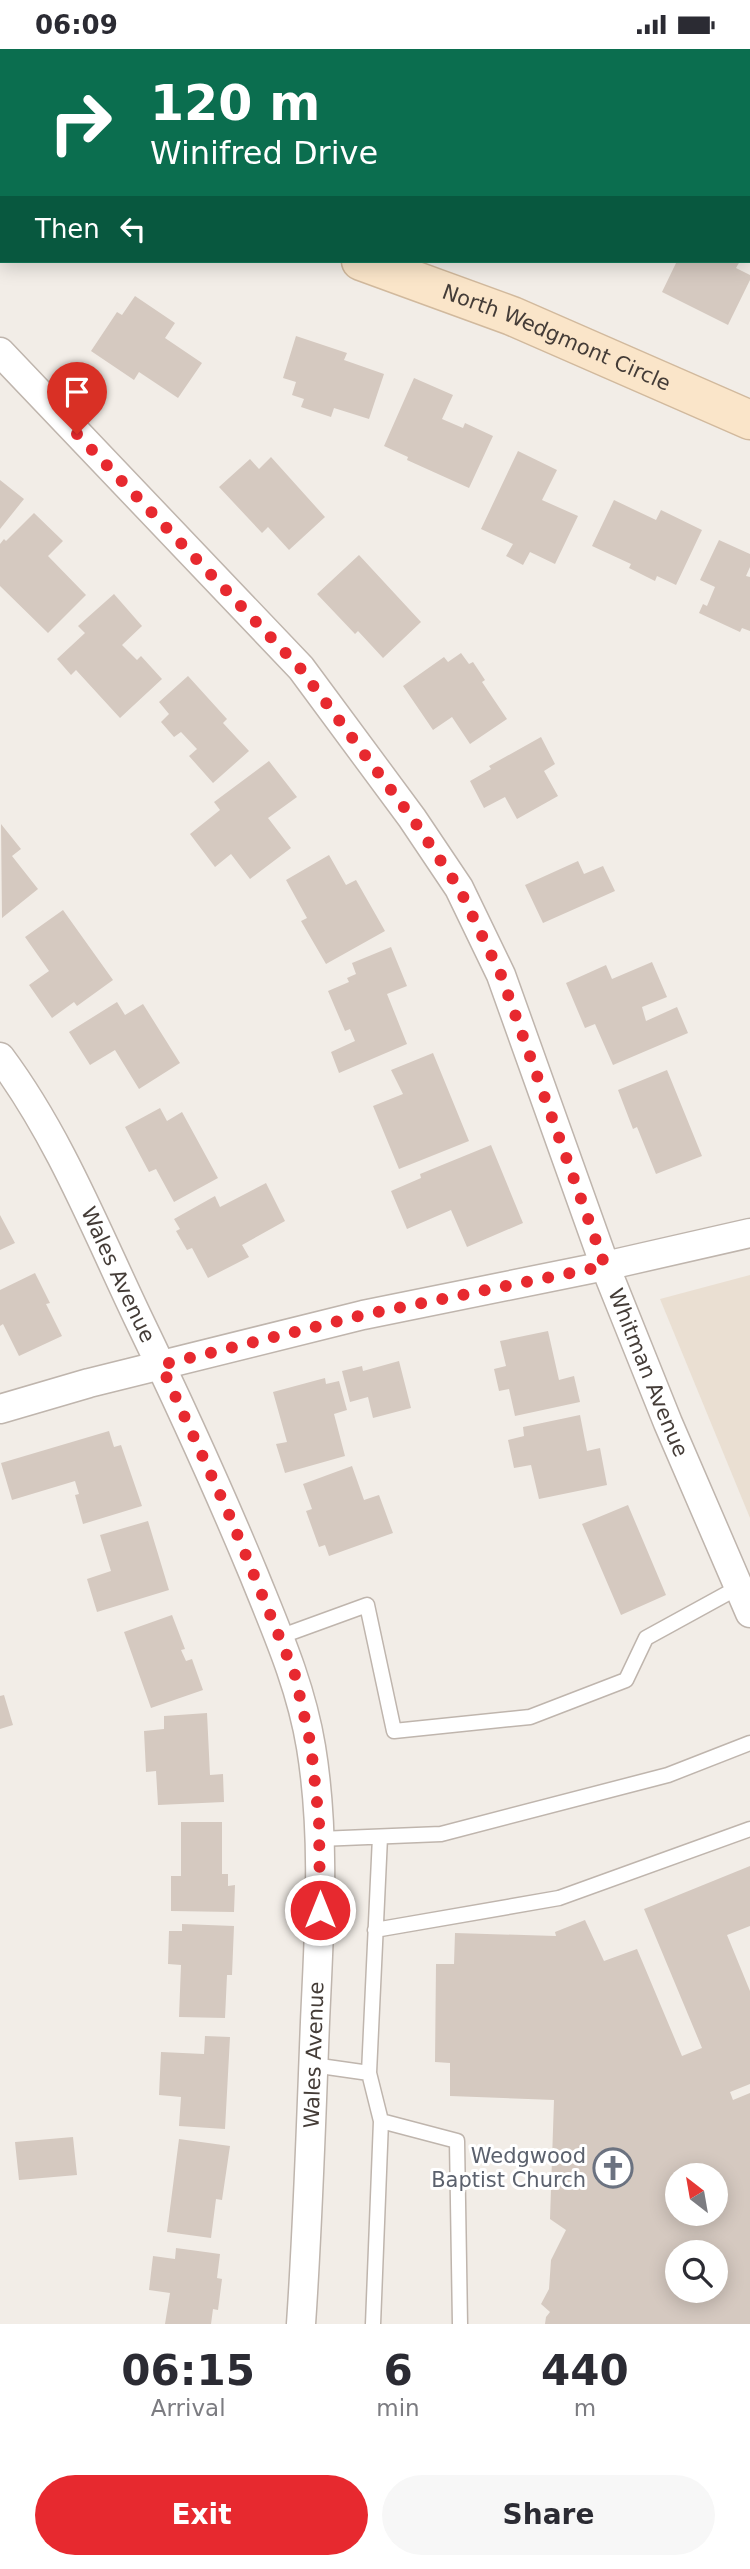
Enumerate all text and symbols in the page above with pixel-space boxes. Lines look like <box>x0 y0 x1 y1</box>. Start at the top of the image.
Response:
text: 06:09 <box>35 10 118 40</box>
text: 120 m <box>150 75 320 132</box>
icon: right <box>35 77 126 168</box>
text: Winifred Drive <box>150 134 378 172</box>
icon: left <box>114 210 152 248</box>
text: Then <box>35 214 100 244</box>
street label: North Wedgmont Circle <box>439 280 674 396</box>
pin <box>47 362 107 434</box>
icon: arrive <box>58 373 96 411</box>
street label: Wales Avenue <box>76 1203 160 1346</box>
street label: Whitman Avenue <box>603 1285 693 1460</box>
position arrow <box>283 1873 357 1947</box>
street label: Wales Avenue <box>299 1981 329 2129</box>
place label: Wedgwood Baptist Church <box>431 2144 586 2192</box>
church icon: Wedgwood Baptist Church <box>592 2147 634 2189</box>
north arrow <box>665 2163 728 2226</box>
map controls <box>665 2163 728 2303</box>
button: search <box>665 2240 728 2303</box>
text: 06:15 <box>121 2346 255 2395</box>
text: 6 <box>383 2346 413 2395</box>
text: 440 <box>541 2346 629 2395</box>
text: Arrival <box>151 2395 226 2421</box>
text: min <box>376 2395 420 2421</box>
text: m <box>574 2395 596 2421</box>
button: Exit <box>35 2475 368 2555</box>
button: Share <box>382 2475 715 2555</box>

